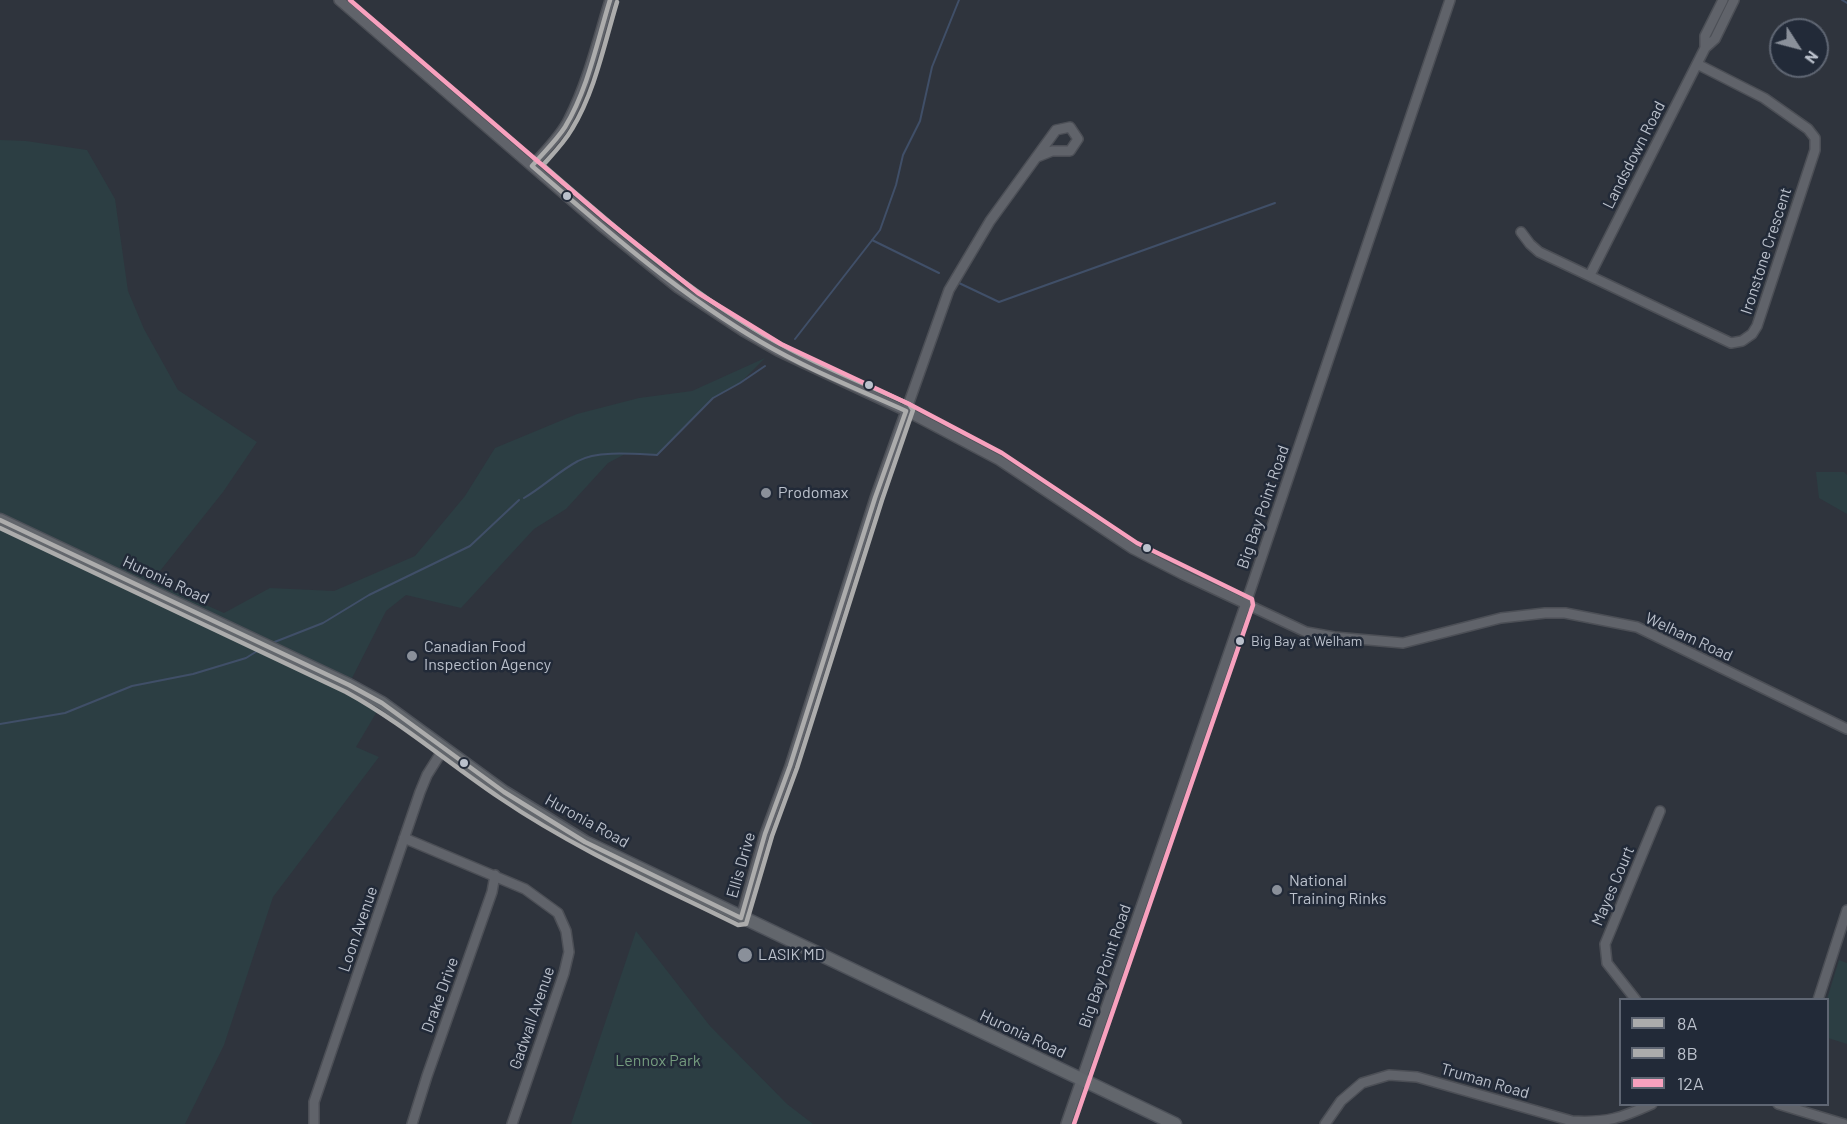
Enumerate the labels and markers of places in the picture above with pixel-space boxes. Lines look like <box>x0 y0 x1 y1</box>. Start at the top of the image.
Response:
unlabelled marker <box>561 190 573 202</box>
unlabelled marker <box>863 379 875 391</box>
place label: Prodomax <box>778 483 848 503</box>
marker: Prodomax <box>759 486 773 500</box>
unlabelled marker <box>1141 542 1153 554</box>
place label: Big Bay at Welham <box>1251 633 1362 649</box>
marker: Big Bay at Welham <box>1234 635 1246 647</box>
place label: Canadian Food Inspection Agency <box>424 637 551 675</box>
marker: Canadian Food Inspection Agency <box>405 649 419 663</box>
unlabelled marker <box>458 757 470 769</box>
place label: National Training Rinks <box>1289 871 1387 909</box>
marker: National Training Rinks <box>1270 883 1284 897</box>
place label: LASIK MD <box>758 945 825 965</box>
marker: LASIK MD <box>736 946 754 964</box>

